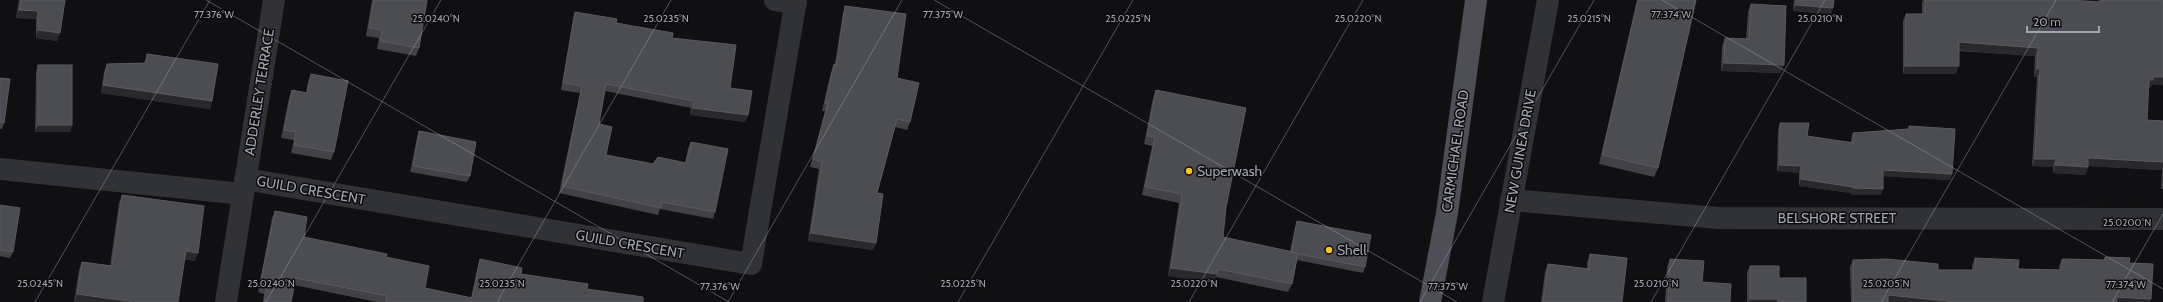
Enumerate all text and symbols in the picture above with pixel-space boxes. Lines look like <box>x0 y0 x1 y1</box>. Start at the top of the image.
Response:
text: 77.376°W <box>194 8 234 21</box>
text: 77.375°W <box>923 8 964 21</box>
text: 77.374°W <box>1651 8 1691 21</box>
scale bar <box>2027 8 2099 34</box>
text: 25.0240°N <box>412 12 460 25</box>
text: 25.0235°N <box>643 12 689 25</box>
text: 25.0225°N <box>1105 12 1151 25</box>
text: 25.0220°N <box>1335 12 1381 25</box>
text: 25.0215°N <box>1567 12 1611 25</box>
text: 25.0210°N <box>1798 12 1842 25</box>
text: 20 m <box>2033 14 2061 29</box>
street label: ADDERLEY TERRACE <box>240 27 278 157</box>
street label: NEW GUINEA DRIVE <box>1500 88 1540 214</box>
street label: CARMICHAEL ROAD <box>1437 89 1473 213</box>
place label: Superwash <box>1197 162 1262 180</box>
marker: Superwash <box>1184 166 1194 176</box>
street label: GUILD CRESCENT <box>255 172 367 209</box>
street label: BELSHORE STREET <box>1778 209 1897 227</box>
text: 25.0200°N <box>2103 216 2151 229</box>
street label: GUILD CRESCENT <box>574 226 686 263</box>
place label: Shell <box>1337 241 1367 259</box>
marker: Shell <box>1324 245 1334 255</box>
text: 25.0245°N <box>17 277 63 290</box>
text: 25.0240°N <box>247 277 295 290</box>
text: 25.0235°N <box>479 277 525 290</box>
text: 25.0225°N <box>940 277 986 290</box>
text: 25.0220°N <box>1171 277 1217 290</box>
text: 25.0210°N <box>1634 277 1678 290</box>
text: 25.0205°N <box>1862 277 1910 290</box>
text: 77.374°W <box>2106 278 2146 291</box>
text: 77.376°W <box>700 280 740 293</box>
text: 77.375°W <box>1428 280 1469 293</box>

